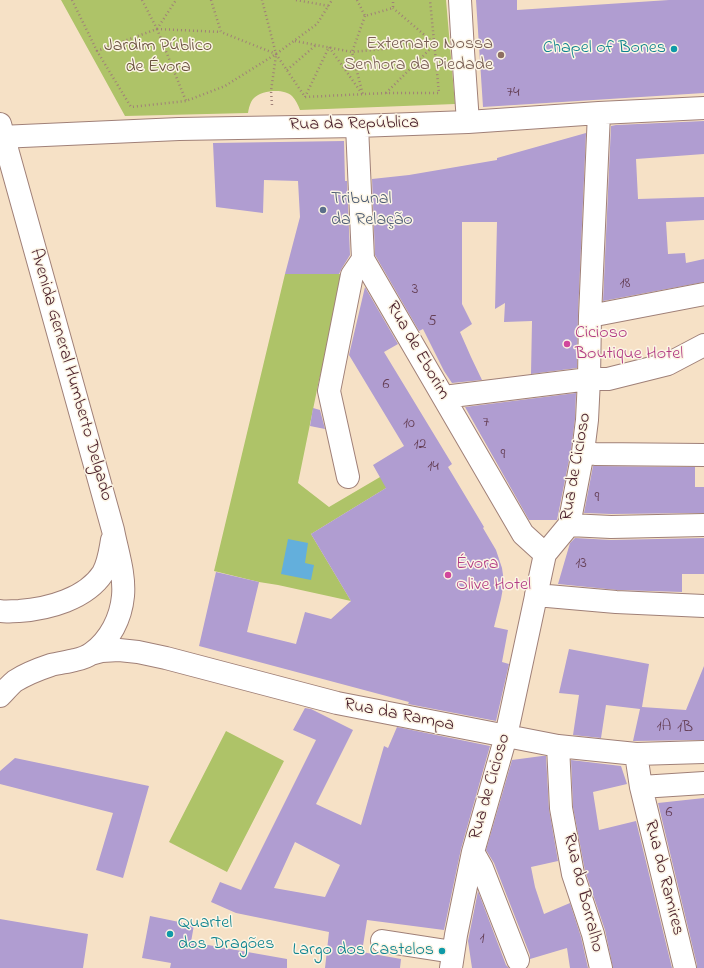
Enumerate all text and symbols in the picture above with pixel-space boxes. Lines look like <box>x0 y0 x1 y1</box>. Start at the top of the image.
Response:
place label: Externato Nossa Senhora da Piedade <box>344 34 493 76</box>
park label: Jardim Público de Évora <box>104 36 212 78</box>
place label: Chapel of Bones <box>543 38 666 60</box>
marker: Chapel of Bones <box>669 44 679 54</box>
marker: Externato Nossa Senhora da Piedade <box>496 50 506 60</box>
house number: 74 <box>506 83 520 103</box>
street label: Rua da República <box>289 113 419 137</box>
place label: Tribunal da Relação <box>331 189 413 232</box>
marker: Tribunal da Relação <box>318 205 328 215</box>
street label: Avenida General Humberto Delgado <box>24 246 116 504</box>
house number: 18 <box>619 274 631 294</box>
house number: 3 <box>412 280 418 300</box>
street label: Rua de Eborim <box>380 298 454 404</box>
house number: 5 <box>427 312 437 332</box>
place label: Cicioso Boutique Hotel <box>575 323 683 366</box>
marker: Cicioso Boutique Hotel <box>562 339 572 349</box>
house number: 6 <box>382 375 390 395</box>
street label: Rua de Cicioso <box>557 411 597 523</box>
house number: 7 <box>483 413 489 433</box>
house number: 10 <box>403 414 415 434</box>
house number: 12 <box>413 435 427 455</box>
house number: 9 <box>501 445 505 465</box>
house number: 14 <box>427 457 439 477</box>
house number: 9 <box>595 488 599 508</box>
place label: Évora Olive Hotel <box>456 554 531 596</box>
house number: 13 <box>575 554 587 574</box>
marker: Évora Olive Hotel <box>443 570 453 580</box>
street label: Rua da Rampa <box>342 695 456 737</box>
house number: 1A <box>657 717 671 737</box>
house number: 1B <box>677 718 693 738</box>
street label: Rua de Cicioso <box>466 731 516 843</box>
house number: 6 <box>665 803 673 823</box>
street label: Rua do Ramires <box>638 818 688 938</box>
street label: Rua do Borralho <box>557 831 607 955</box>
place label: Quartel dos Dragões <box>178 913 274 956</box>
marker: Quartel dos Dragões <box>165 929 175 939</box>
house number: 1 <box>479 929 485 949</box>
place label: Largo dos Castelos <box>293 940 434 962</box>
marker: Largo dos Castelos <box>437 946 447 956</box>

